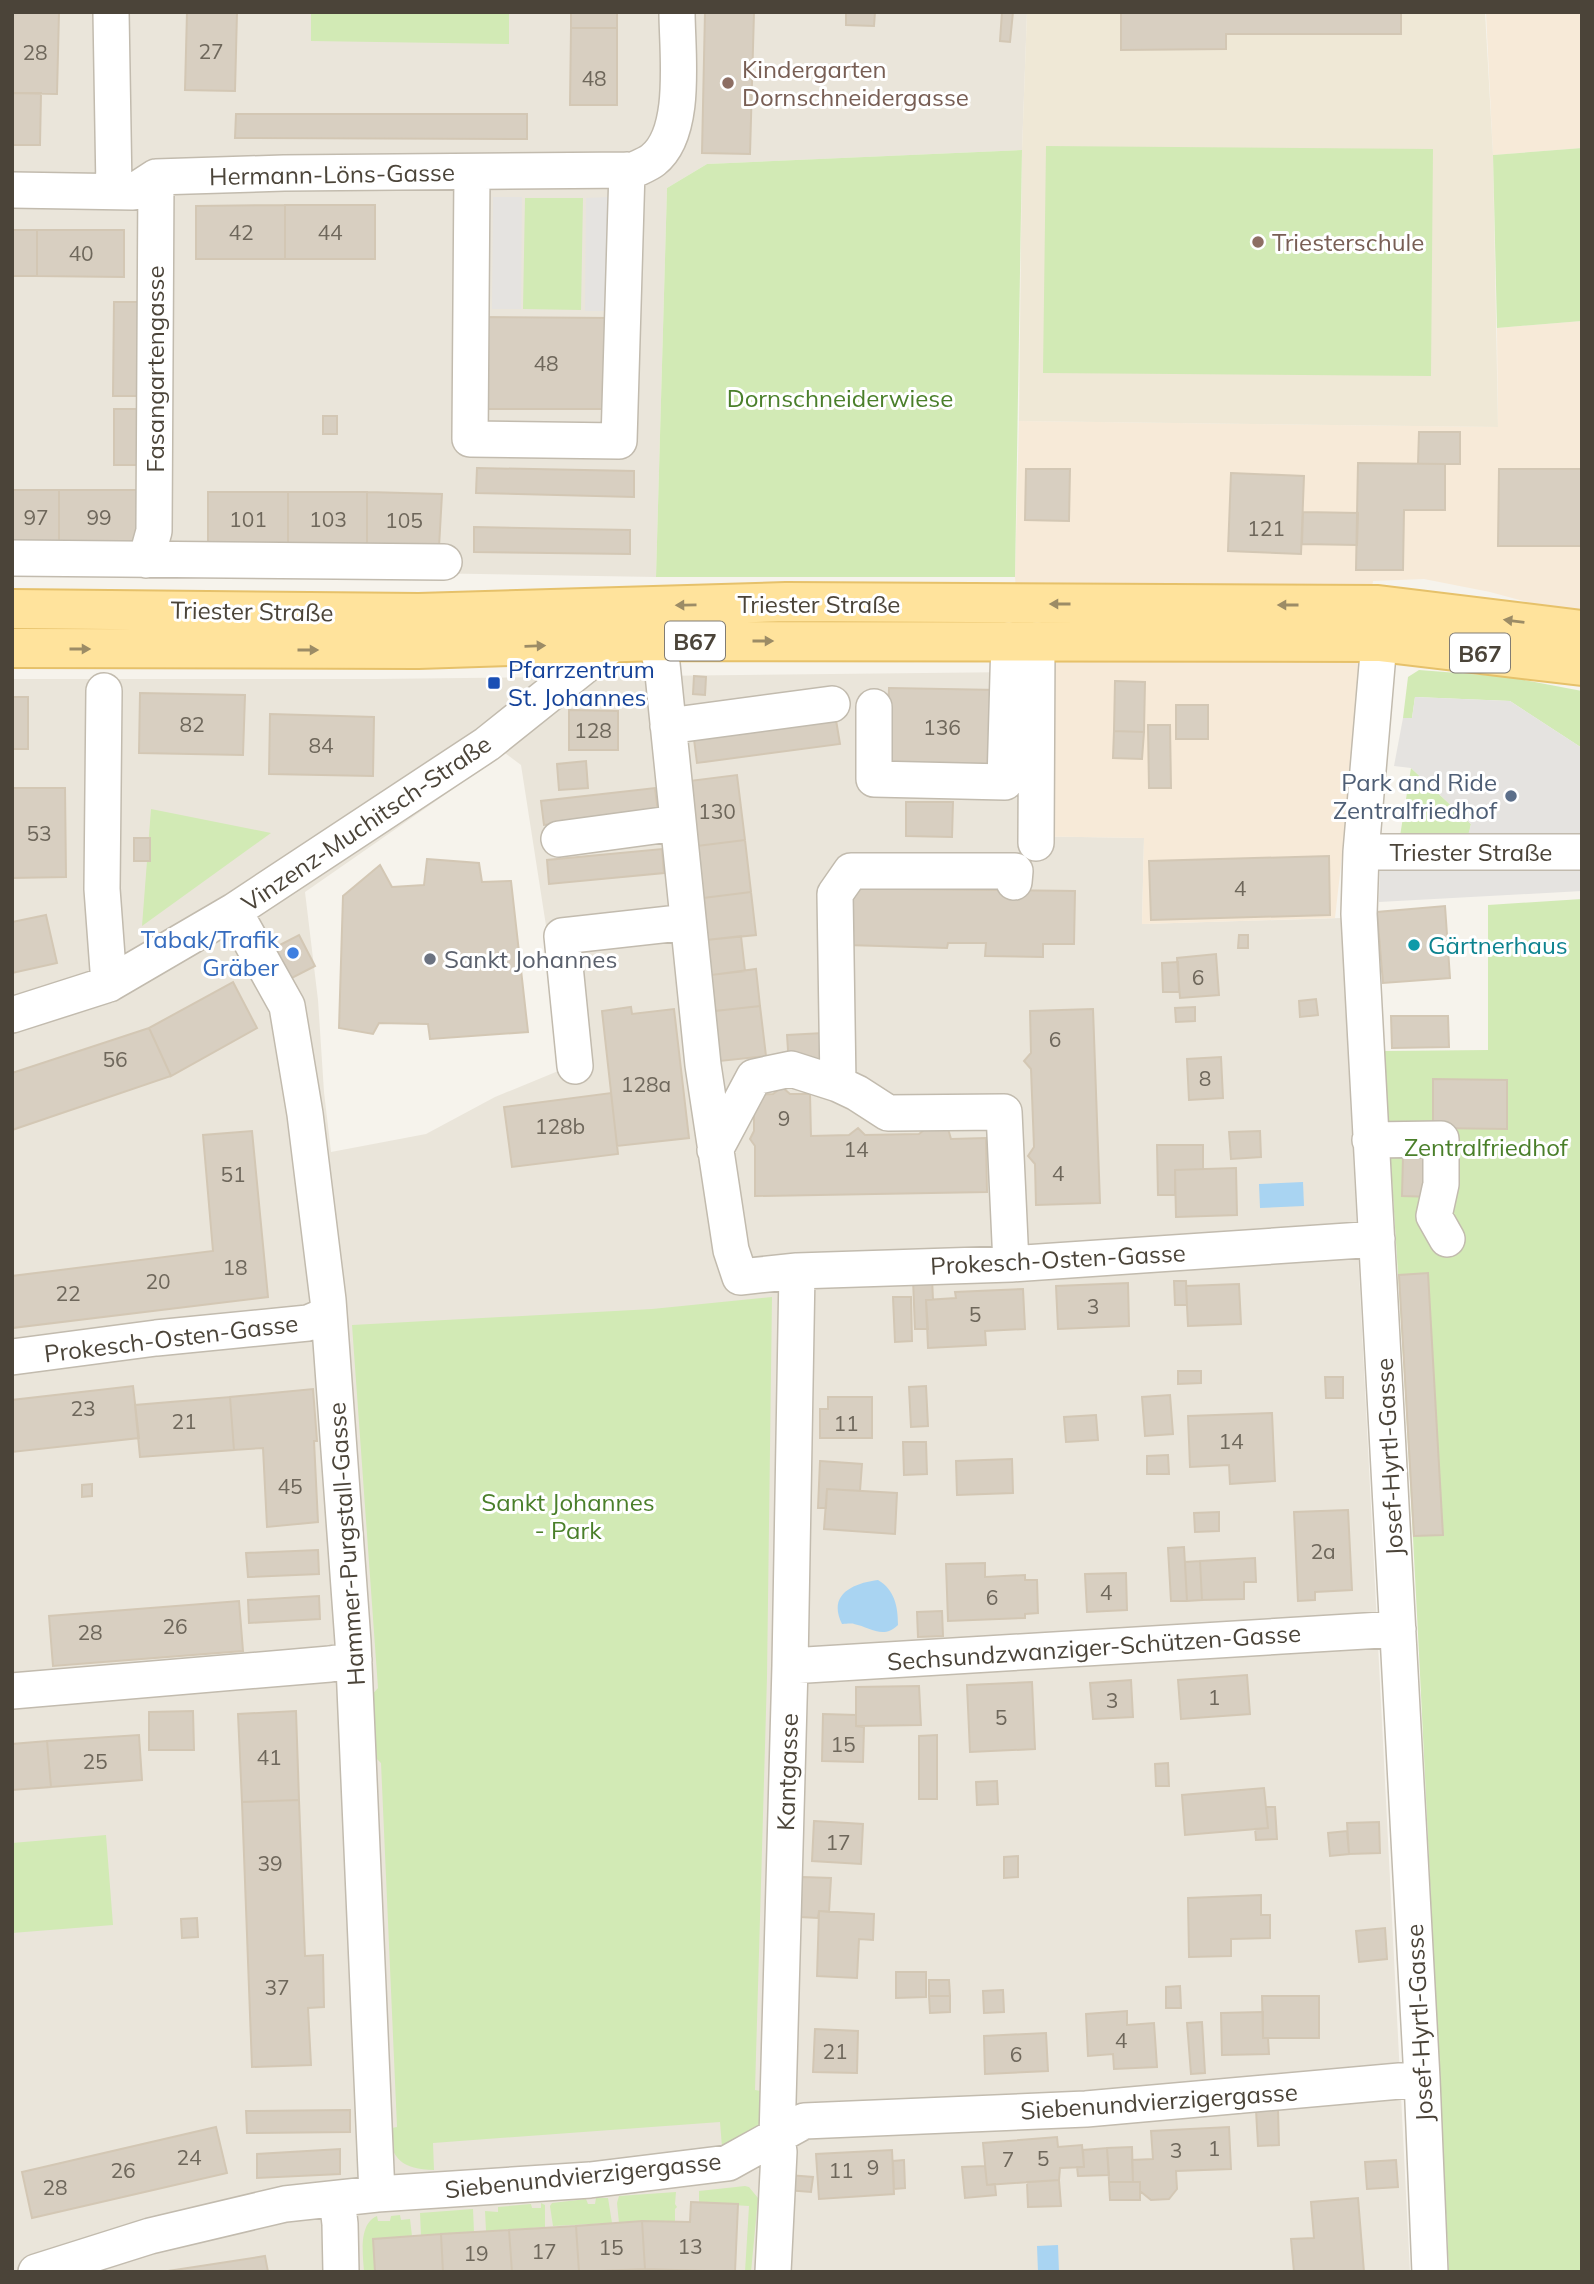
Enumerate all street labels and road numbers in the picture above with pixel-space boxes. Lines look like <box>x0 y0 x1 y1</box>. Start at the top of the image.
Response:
street label: Hermann-Löns-Gasse <box>209 157 455 191</box>
street label: Fasangartengasse <box>140 265 170 473</box>
street label: Triester Straße <box>738 589 900 619</box>
street label: Triester Straße <box>170 595 334 627</box>
road number: B67 <box>665 622 725 660</box>
road number: B67 <box>1450 634 1510 673</box>
street label: Vinzenz-Muchitsch-Straße <box>236 728 496 918</box>
street label: Triester Straße <box>1390 837 1552 867</box>
street label: Prokesch-Osten-Gasse <box>930 1237 1186 1281</box>
street label: Prokesch-Osten-Gasse <box>42 1308 300 1368</box>
street label: Josef-Hyrtl-Gasse <box>1369 1357 1409 1557</box>
street label: Hammer-Purgstall-Gasse <box>321 1401 371 1687</box>
street label: Sechsundzwanziger-Schützen-Gasse <box>886 1618 1302 1676</box>
street label: Kantgasse <box>770 1713 804 1831</box>
street label: Josef-Hyrtl-Gasse <box>1399 1923 1439 2123</box>
street label: Siebenundvierzigergasse <box>1019 2076 1299 2126</box>
street label: Siebenundvierzigergasse <box>443 2146 723 2204</box>

